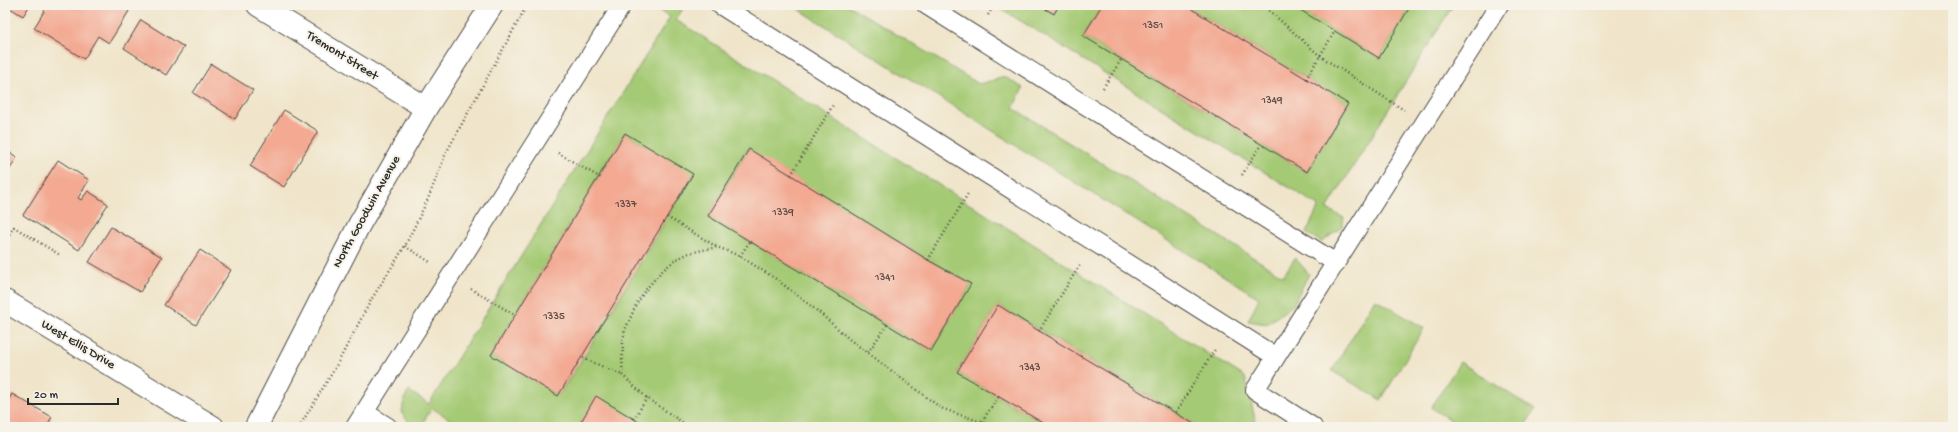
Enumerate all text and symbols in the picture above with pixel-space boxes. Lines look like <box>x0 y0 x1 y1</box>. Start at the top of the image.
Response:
house number: 1351 <box>1142 20 1163 32</box>
street label: Tremont Street <box>303 28 382 85</box>
house number: 1349 <box>1261 95 1283 107</box>
street label: North Goodwin Avenue <box>330 153 404 271</box>
house number: 1337 <box>614 199 637 211</box>
house number: 1339 <box>771 207 794 219</box>
house number: 1341 <box>874 272 895 284</box>
house number: 1335 <box>542 311 565 323</box>
street label: West Ellis Drive <box>38 317 118 373</box>
house number: 1343 <box>1018 362 1041 374</box>
scale bar <box>28 380 118 406</box>
text: 20 m <box>34 389 59 403</box>

